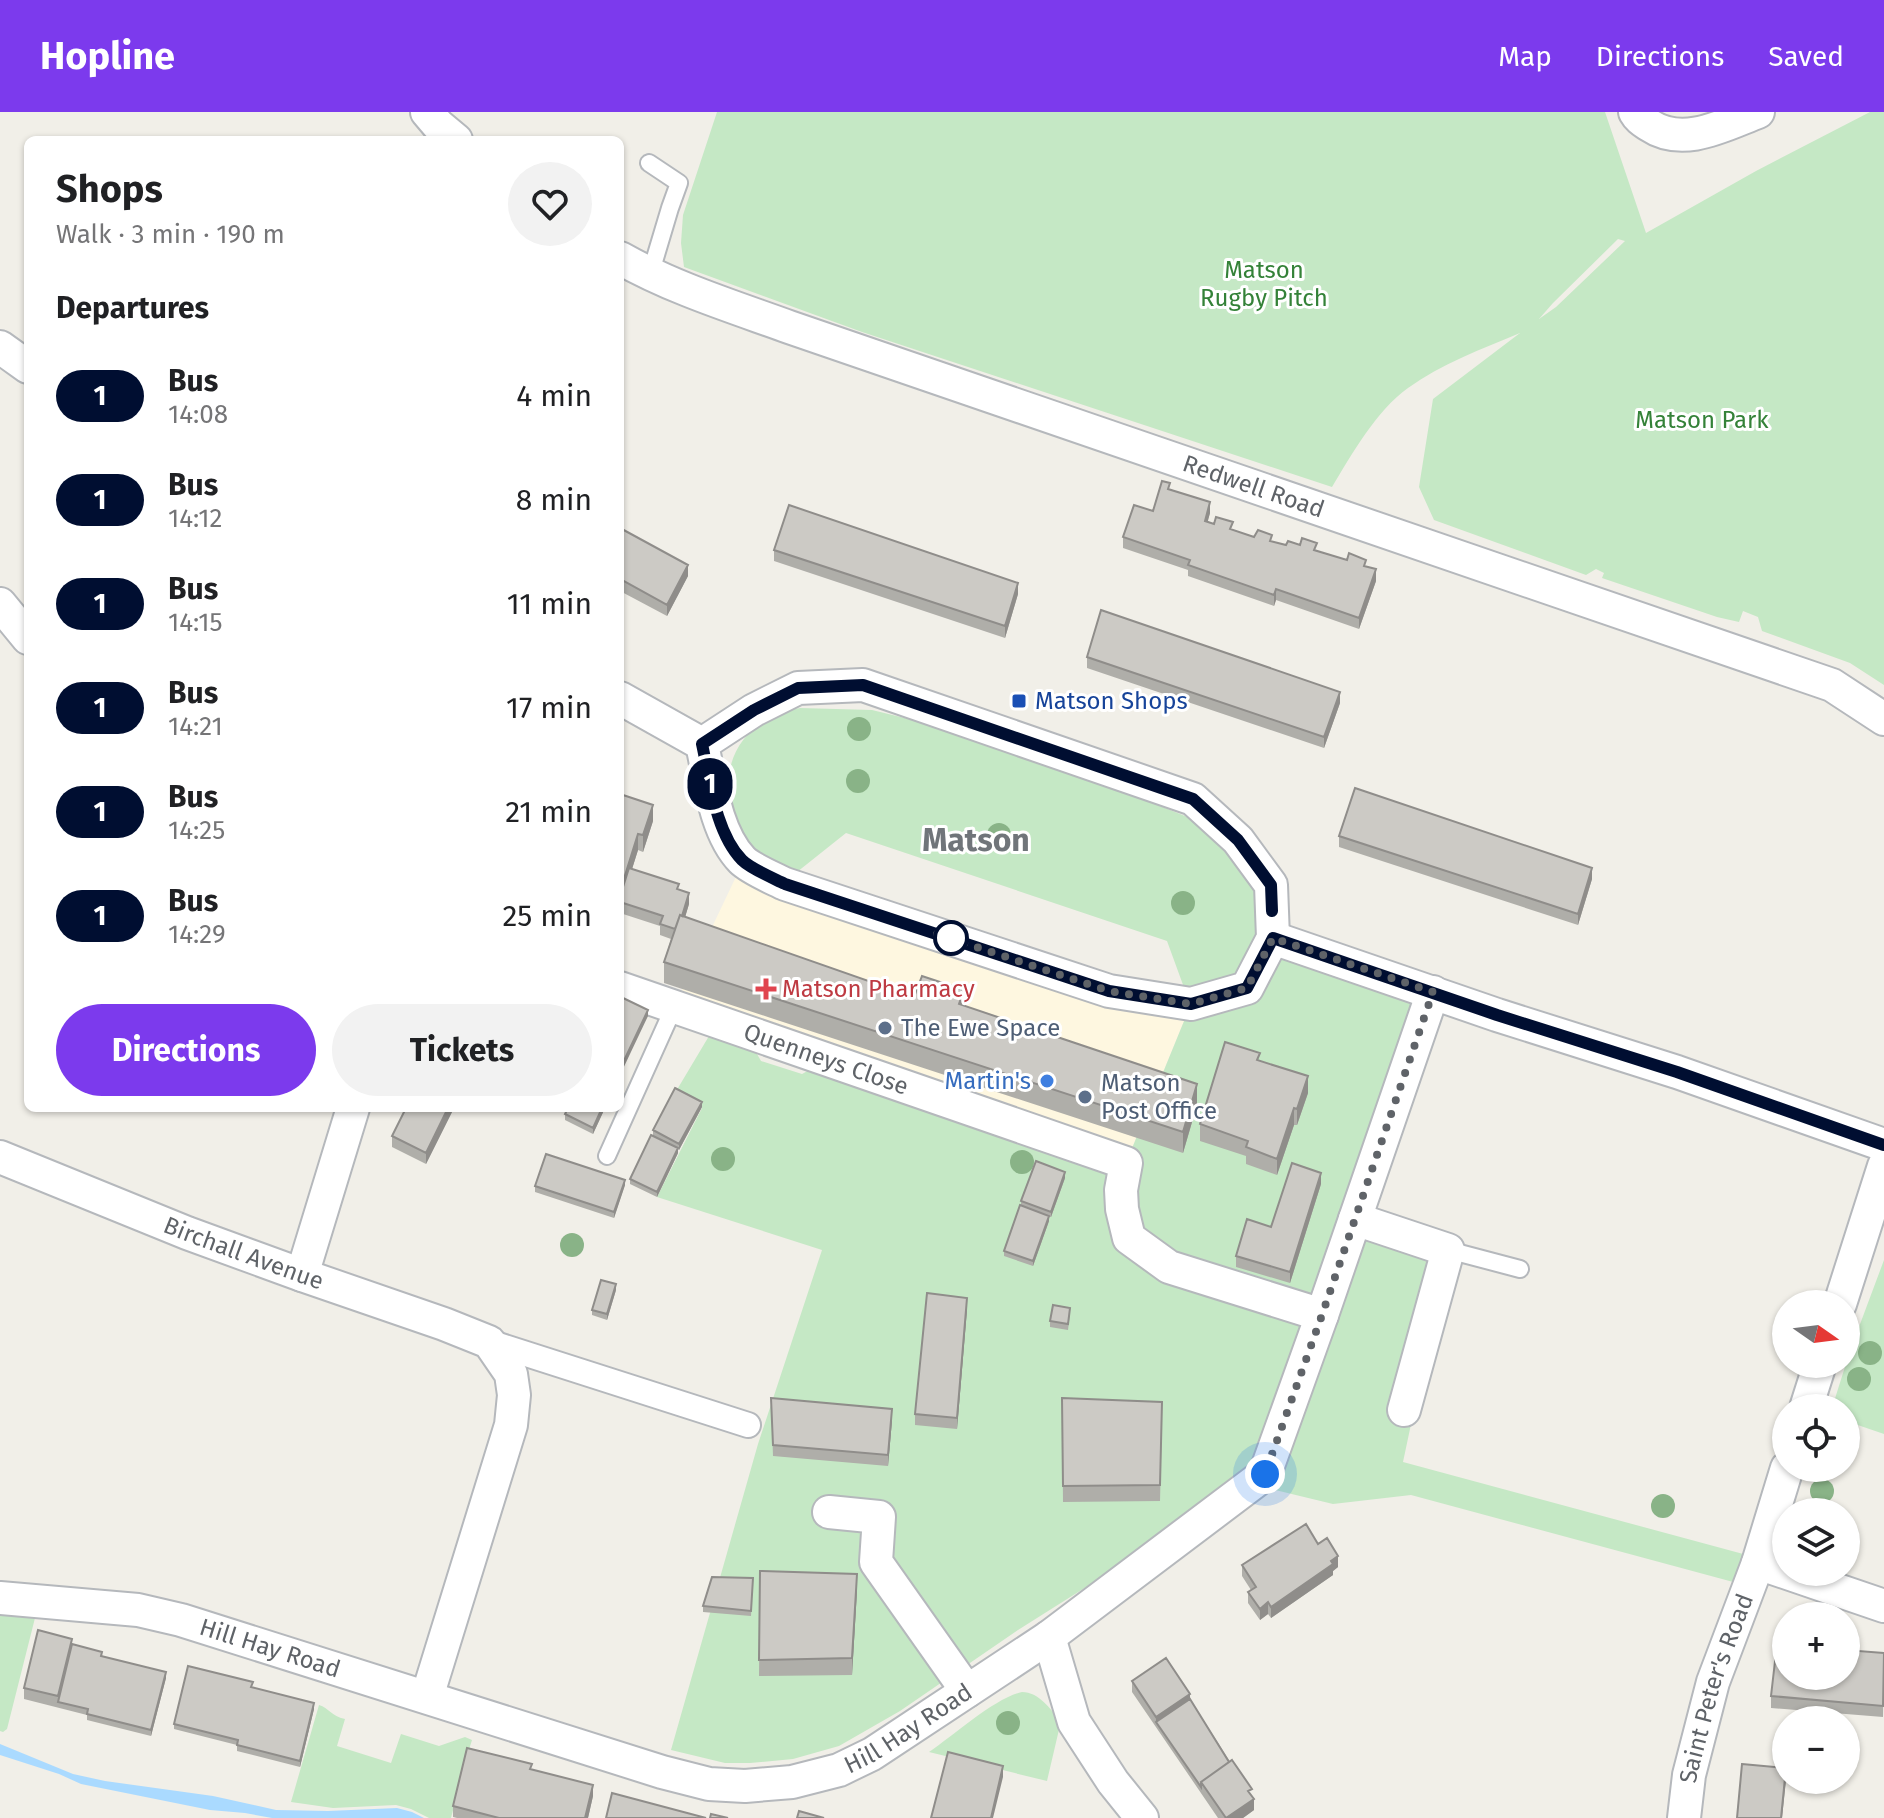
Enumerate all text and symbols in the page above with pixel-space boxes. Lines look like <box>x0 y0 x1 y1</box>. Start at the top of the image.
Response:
text: Hopline <box>40 33 175 79</box>
text: Map <box>1498 40 1552 73</box>
text: Directions <box>1596 40 1724 73</box>
text: Saved <box>1768 40 1844 73</box>
button: heart <box>508 162 592 246</box>
text: Shops <box>56 166 163 212</box>
text: Walk · 3 min · 190 m <box>56 219 285 250</box>
park label: Matson Rugby Pitch <box>1200 256 1328 312</box>
text: Departures <box>56 290 209 326</box>
text: Bus <box>168 363 218 399</box>
text: 4 min <box>516 378 592 414</box>
text: 1 <box>94 379 107 412</box>
text: 14:08 <box>168 399 228 430</box>
park label: Matson Park <box>1635 406 1769 434</box>
street label: Redwell Road <box>1179 449 1328 524</box>
text: Bus <box>168 467 218 503</box>
text: 8 min <box>516 482 592 518</box>
text: 1 <box>94 483 107 516</box>
text: 14:12 <box>168 503 222 534</box>
text: Bus <box>168 571 218 607</box>
text: 11 min <box>507 586 592 622</box>
text: 1 <box>94 587 107 620</box>
text: 14:15 <box>168 607 223 638</box>
text: Bus <box>168 675 218 711</box>
place label: Matson Shops <box>1035 687 1188 715</box>
text: 17 min <box>506 690 592 726</box>
text: 1 <box>94 691 107 724</box>
marker: Matson Shops <box>1010 692 1028 710</box>
text: 14:21 <box>168 711 223 742</box>
line badge: 1 <box>684 758 736 810</box>
text: 1 <box>704 767 717 800</box>
text: Bus <box>168 779 218 815</box>
text: 21 min <box>505 794 592 830</box>
text: 1 <box>94 795 107 828</box>
text: 14:25 <box>168 815 225 846</box>
district label: Matson <box>922 821 1030 859</box>
text: Bus <box>168 883 218 919</box>
text: 25 min <box>502 898 592 934</box>
text: 1 <box>94 899 107 932</box>
text: 14:29 <box>168 919 226 950</box>
unlabelled marker <box>934 921 968 955</box>
place label: Matson Pharmacy <box>782 975 975 1003</box>
marker: Matson Pharmacy <box>757 980 775 998</box>
button: Directions <box>56 1004 316 1096</box>
button: Tickets <box>332 1004 592 1096</box>
place label: The Ewe Space <box>901 1014 1060 1042</box>
street label: Quenneys Close <box>740 1018 912 1101</box>
marker: The Ewe Space <box>876 1019 894 1037</box>
place label: Martin's <box>945 1067 1031 1095</box>
place label: Matson Post Office <box>1101 1069 1217 1125</box>
marker: Martin's <box>1038 1072 1056 1090</box>
marker: Matson Post Office <box>1076 1088 1094 1106</box>
street label: Birchall Avenue <box>159 1211 327 1295</box>
north arrow <box>1772 1290 1860 1378</box>
map controls <box>1772 1290 1860 1794</box>
button: locate <box>1772 1394 1860 1482</box>
your location <box>1245 1454 1285 1494</box>
button: layers <box>1772 1498 1860 1586</box>
street label: Saint Peter's Road <box>1674 1590 1759 1784</box>
button: + <box>1772 1602 1860 1690</box>
street label: Hill Hay Road <box>196 1613 344 1683</box>
street label: Hill Hay Road <box>840 1678 977 1779</box>
button: − <box>1772 1706 1860 1794</box>

